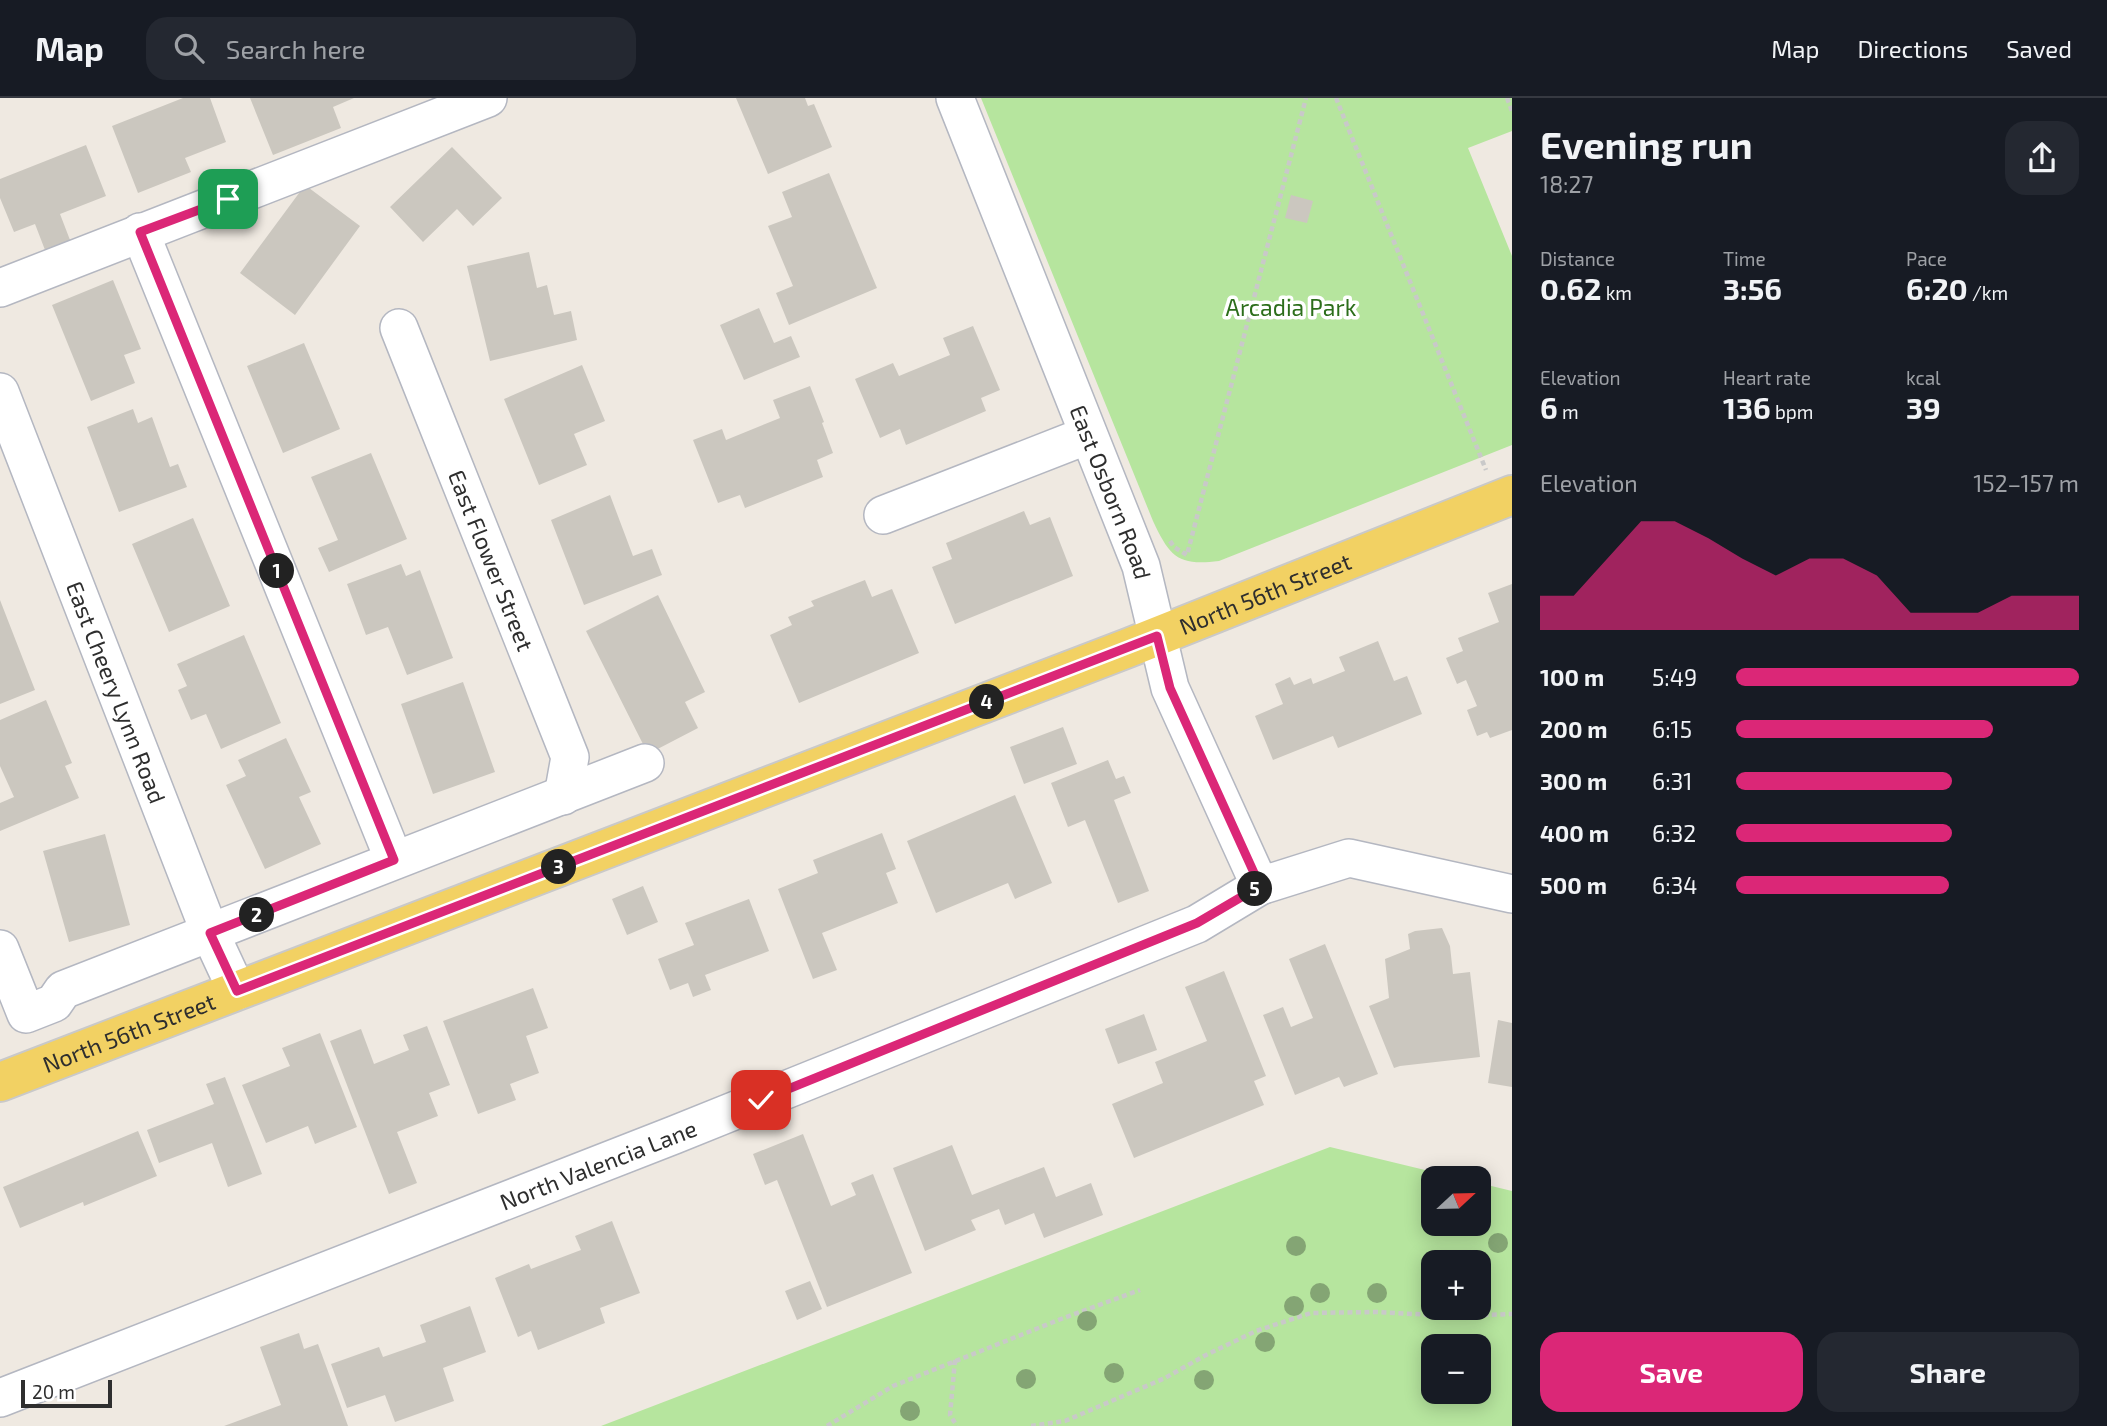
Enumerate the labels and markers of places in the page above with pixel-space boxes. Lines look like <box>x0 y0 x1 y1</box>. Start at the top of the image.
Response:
pin <box>198 169 258 229</box>
pin: 1 <box>260 554 294 588</box>
pin: 4 <box>970 684 1004 720</box>
pin: 3 <box>542 850 576 884</box>
pin: 5 <box>1238 872 1272 906</box>
pin: 2 <box>240 898 274 932</box>
pin <box>731 1070 791 1130</box>

